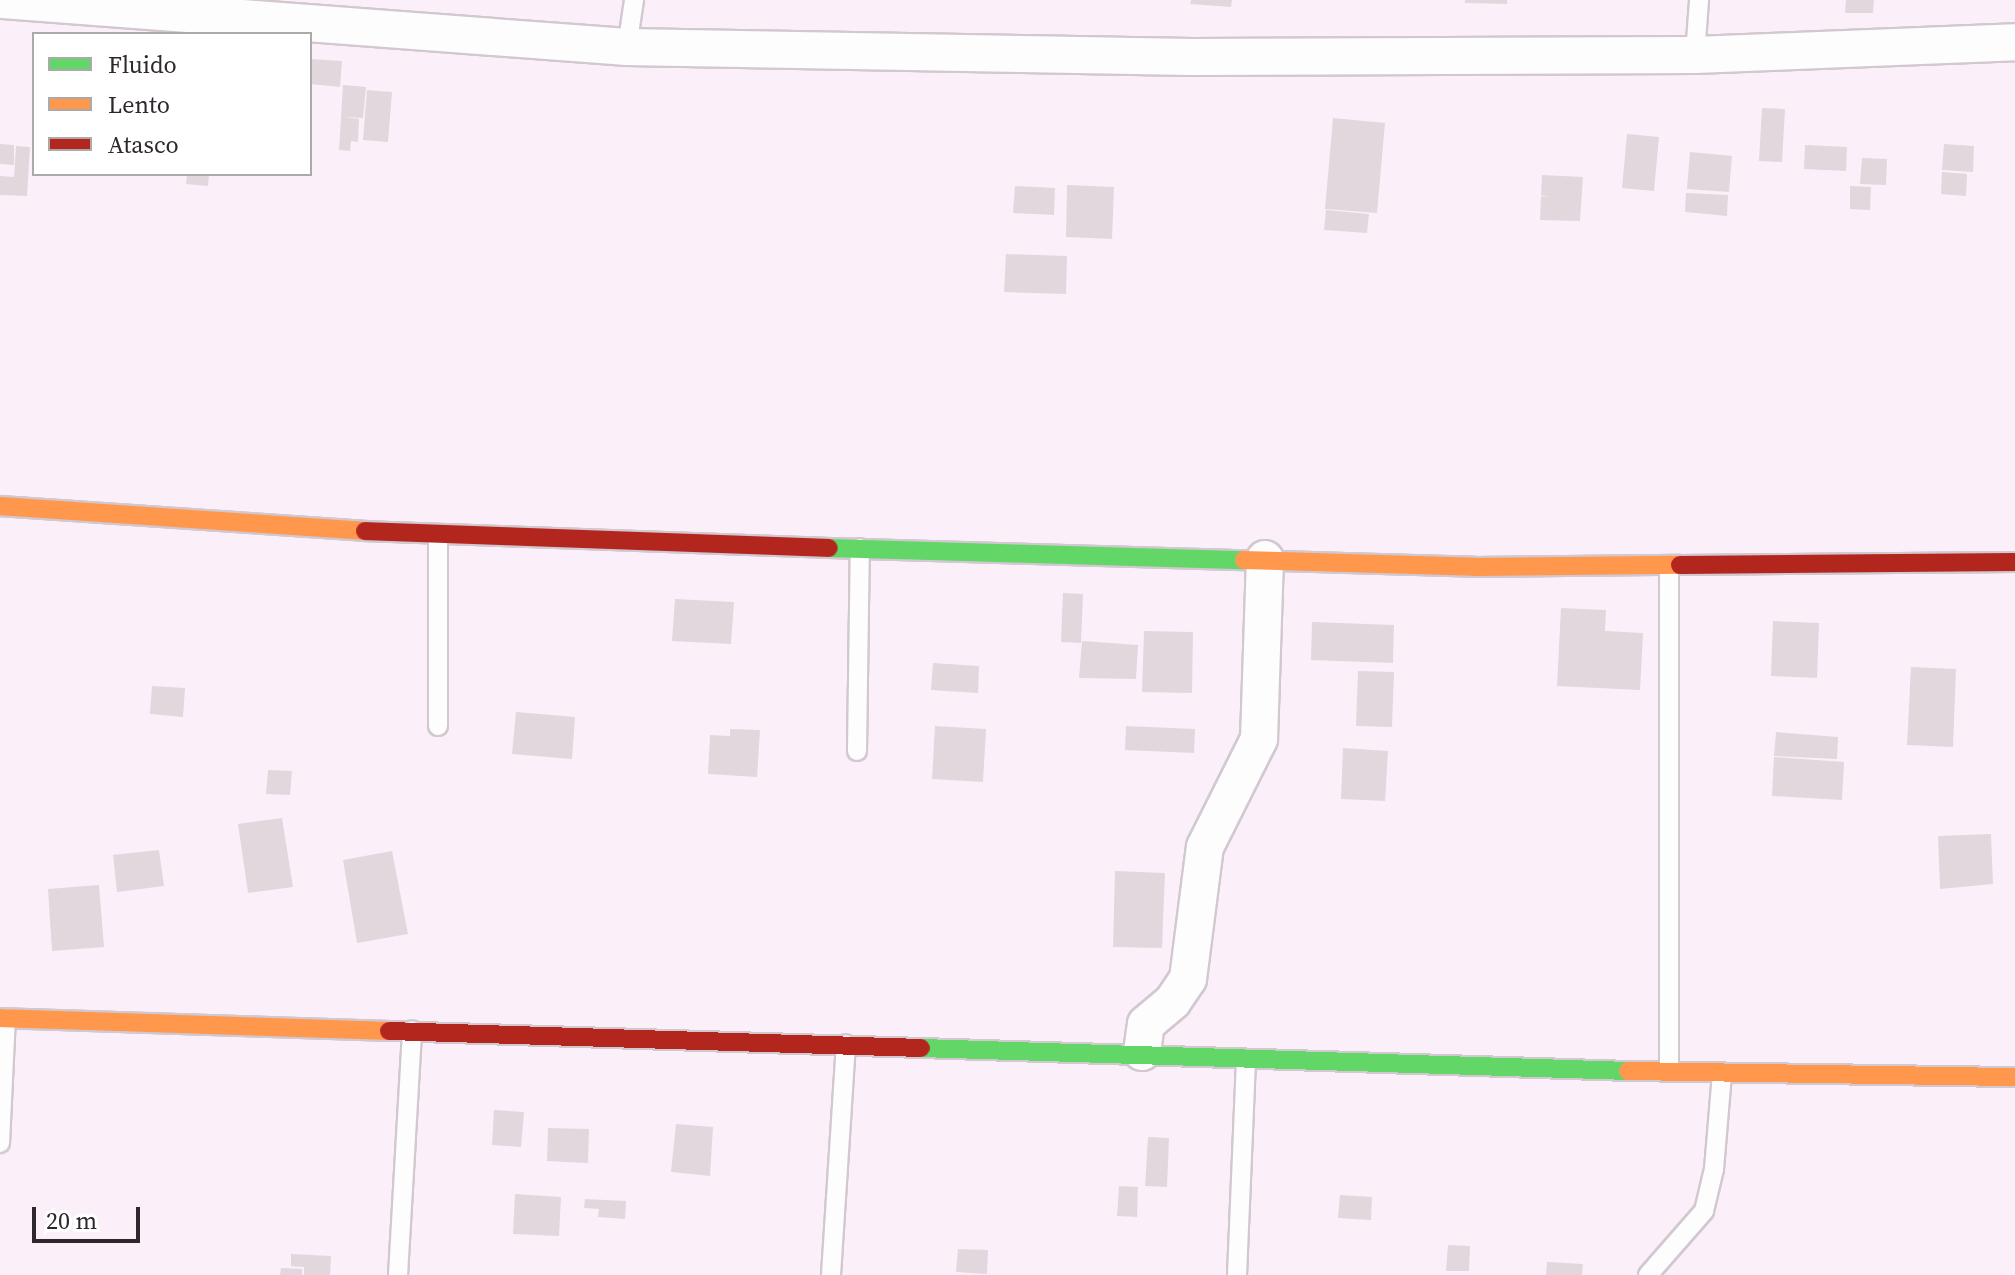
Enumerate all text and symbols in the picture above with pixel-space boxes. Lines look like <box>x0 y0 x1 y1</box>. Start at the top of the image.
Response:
legend <box>32 32 312 176</box>
text: Fluido <box>108 48 177 81</box>
text: Lento <box>108 88 170 121</box>
text: Atasco <box>108 128 179 161</box>
scale bar <box>36 1191 144 1241</box>
text: 20 m <box>46 1204 97 1237</box>

